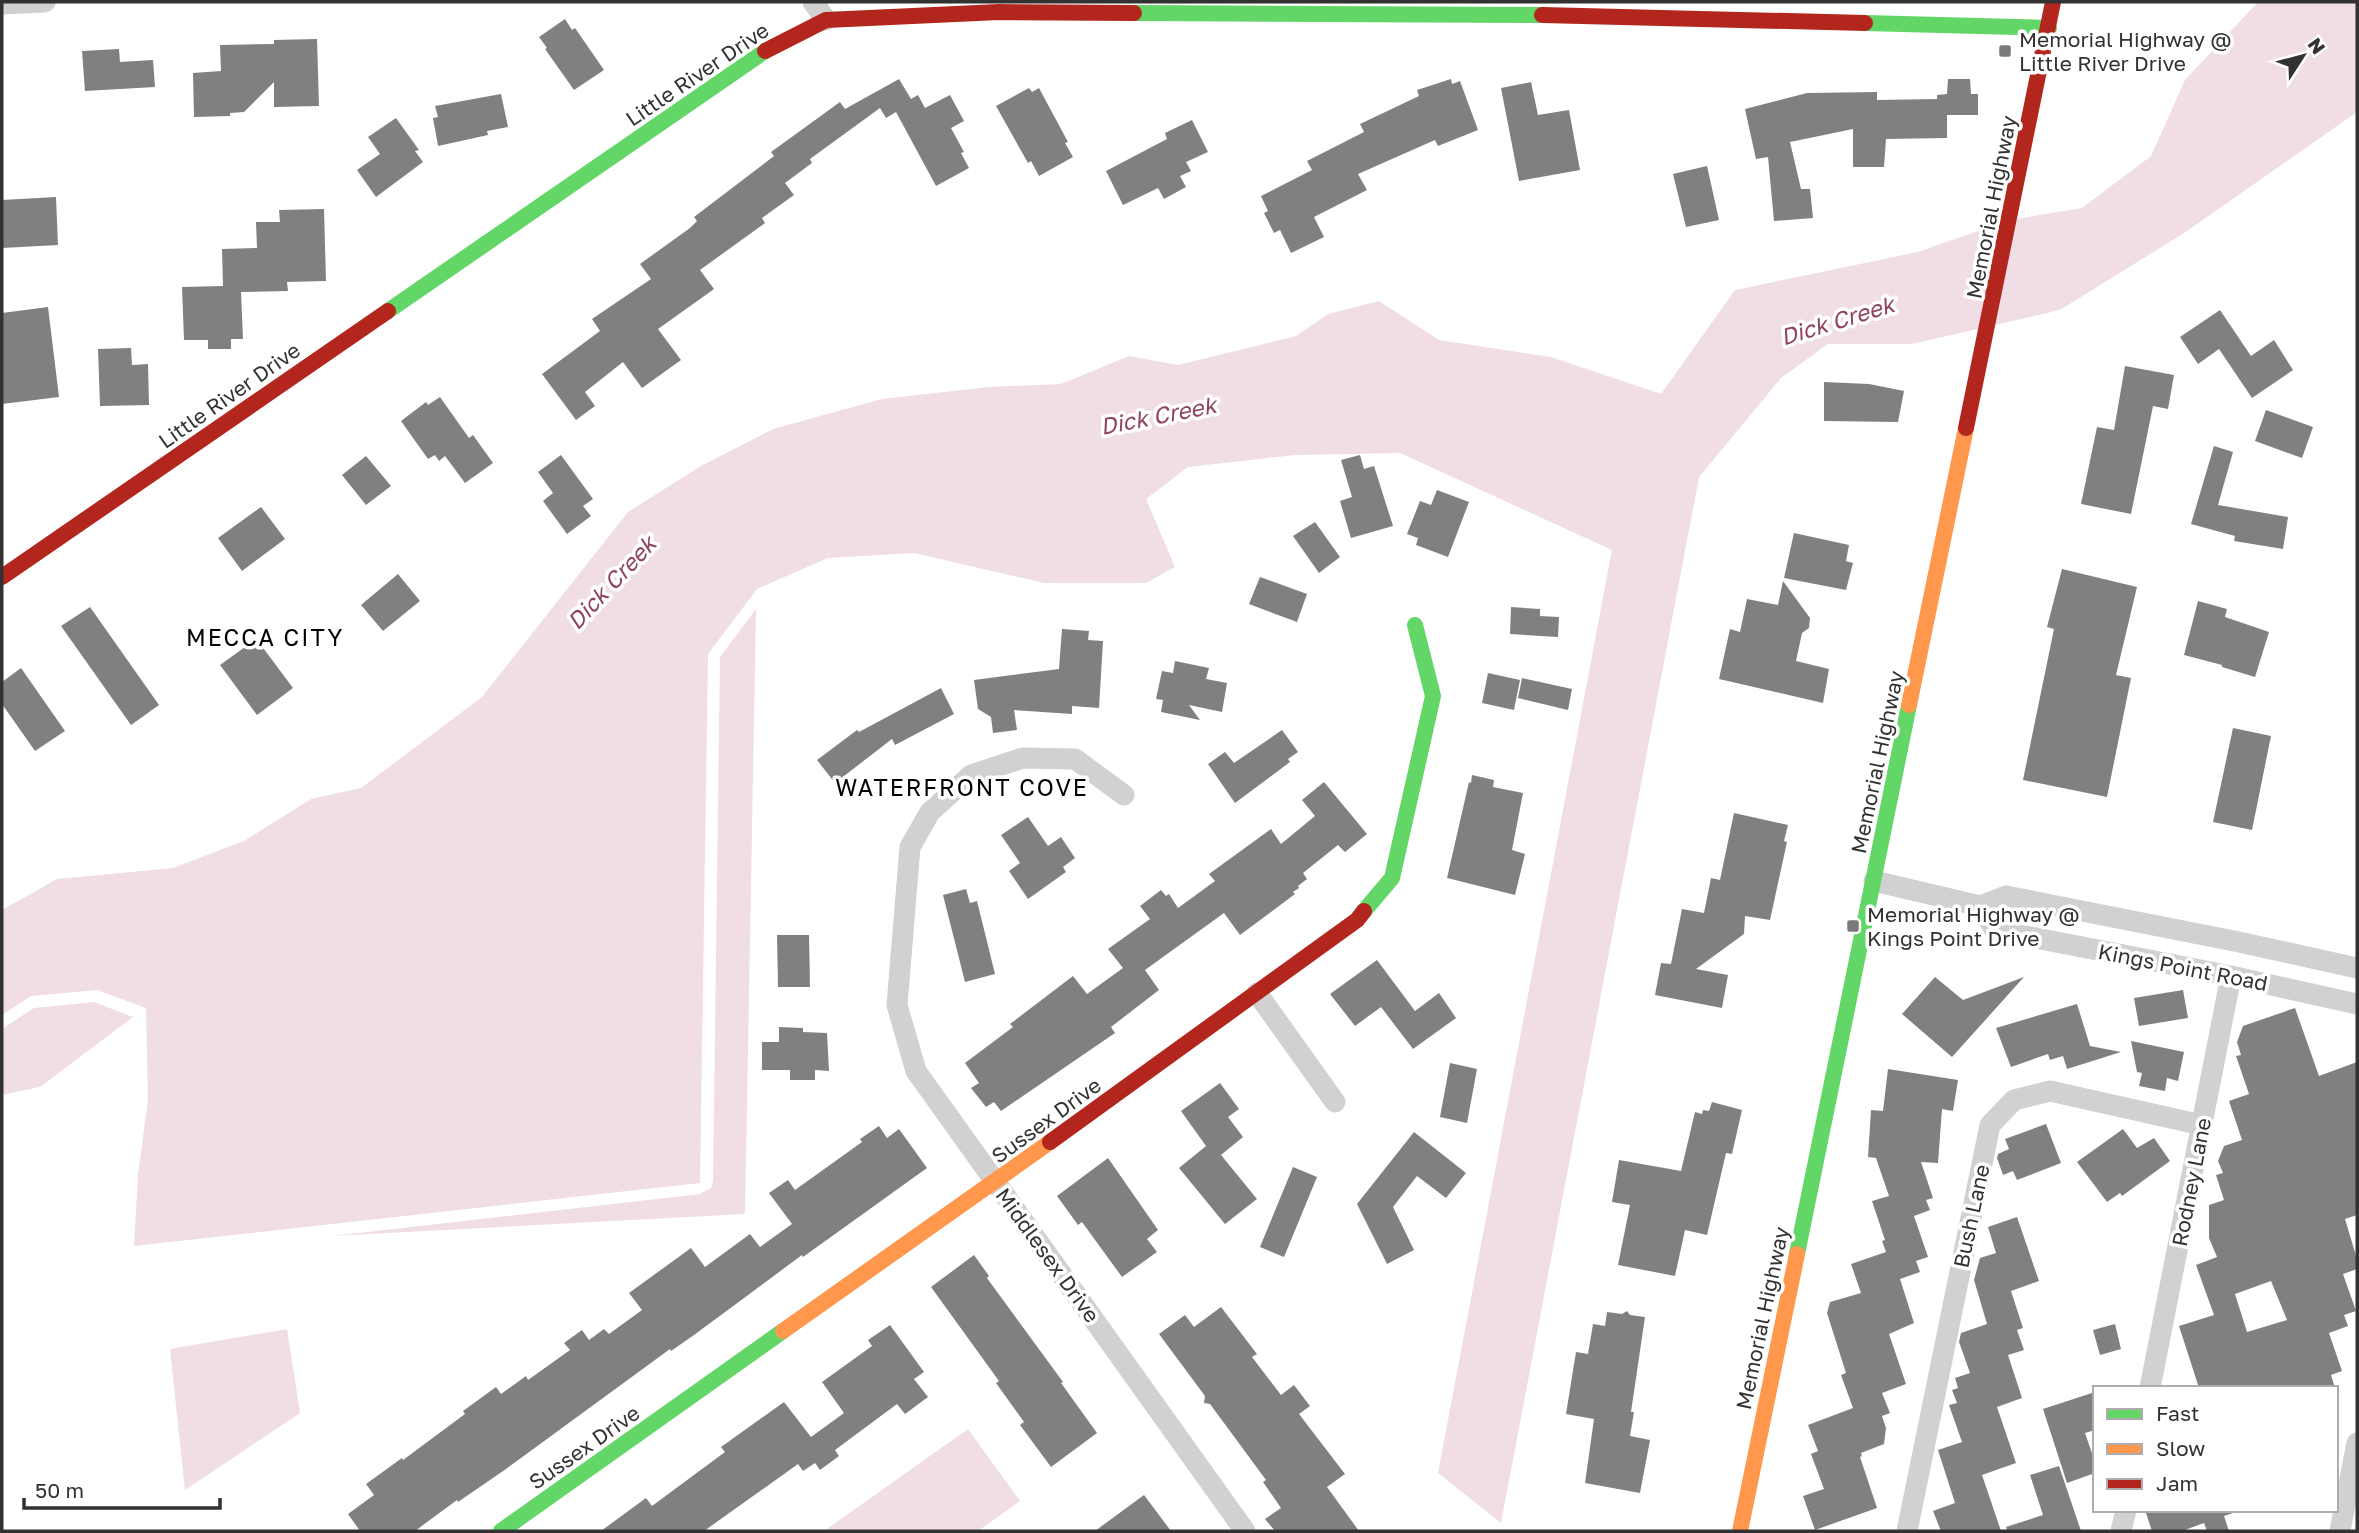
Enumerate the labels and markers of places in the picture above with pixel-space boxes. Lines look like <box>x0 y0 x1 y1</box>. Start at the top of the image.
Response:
place label: Memorial Highway @ Little River Drive <box>2019 26 2232 76</box>
marker: Memorial Highway @ Little River Drive <box>1997 43 2013 59</box>
place label: Memorial Highway @ Kings Point Drive <box>1867 901 2080 951</box>
marker: Memorial Highway @ Kings Point Drive <box>1845 918 1861 934</box>

